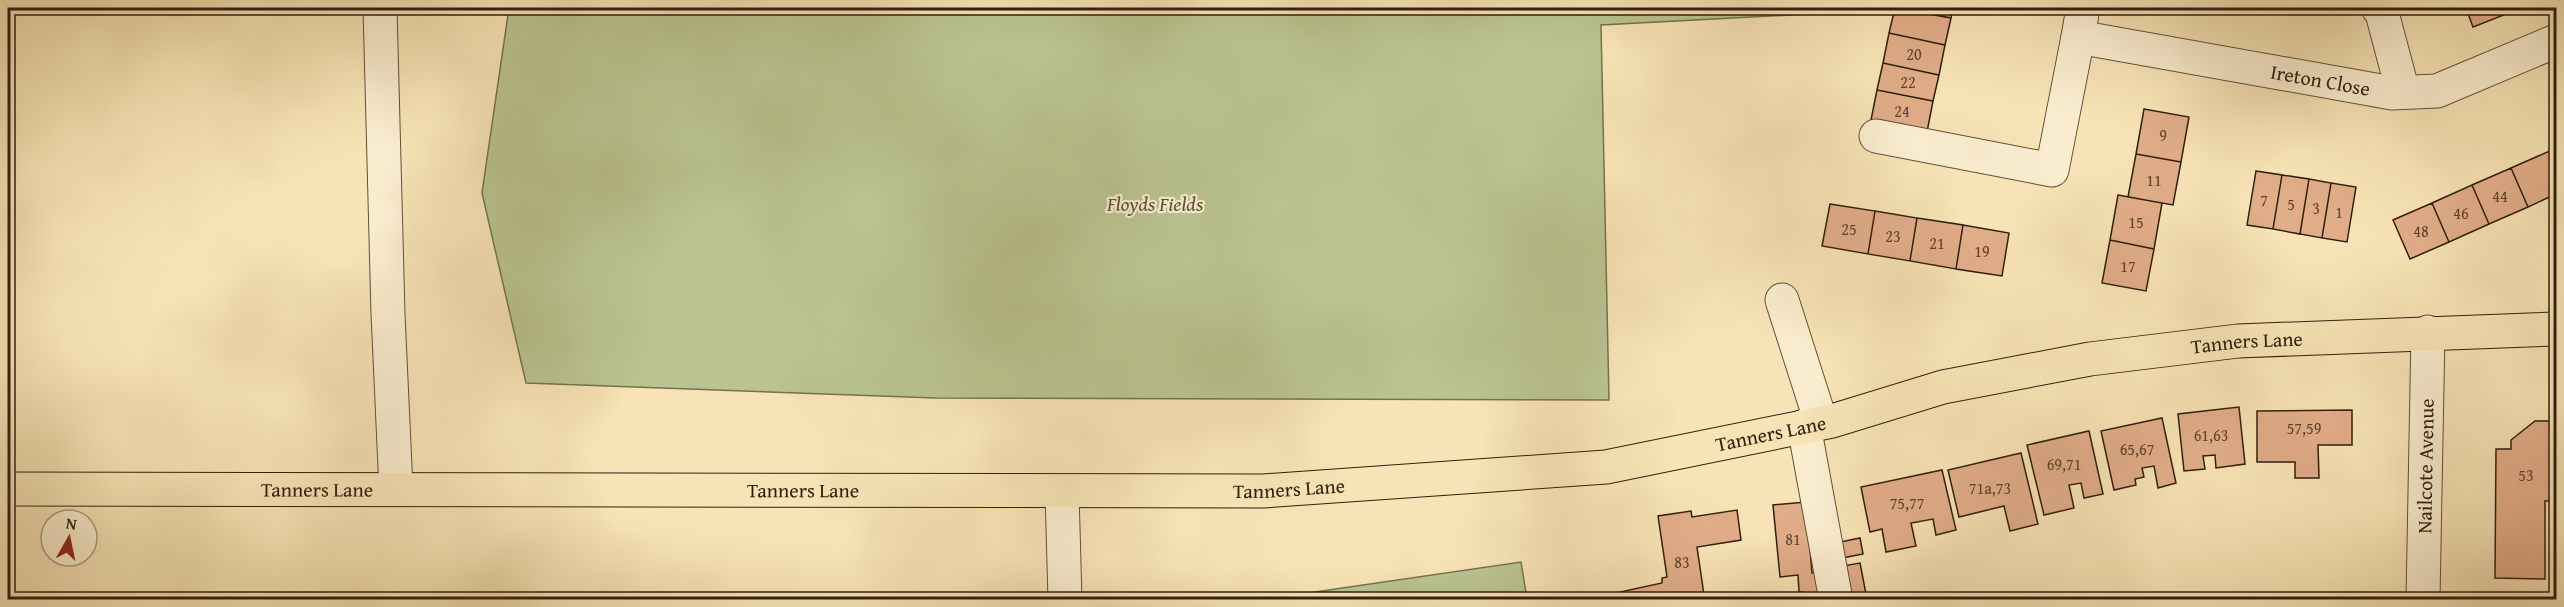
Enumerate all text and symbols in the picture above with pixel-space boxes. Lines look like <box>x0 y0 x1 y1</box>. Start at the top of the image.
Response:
house number: 20 <box>1906 42 1922 66</box>
street label: Ireton Close <box>2268 57 2372 103</box>
house number: 22 <box>1900 70 1916 94</box>
house number: 24 <box>1894 99 1910 123</box>
house number: 9 <box>2159 123 2167 147</box>
house number: 11 <box>2146 168 2162 192</box>
house number: 44 <box>2492 184 2508 208</box>
house number: 7 <box>2260 188 2268 212</box>
park label: Floyds Fields <box>1106 189 1204 218</box>
house number: 5 <box>2287 192 2295 216</box>
house number: 3 <box>2312 196 2320 220</box>
house number: 1 <box>2335 200 2343 224</box>
house number: 46 <box>2453 201 2469 225</box>
house number: 15 <box>2128 210 2144 234</box>
house number: 25 <box>1841 217 1857 241</box>
house number: 48 <box>2413 219 2429 243</box>
house number: 23 <box>1885 224 1901 248</box>
house number: 21 <box>1929 231 1945 255</box>
house number: 19 <box>1974 239 1990 263</box>
house number: 17 <box>2120 254 2136 278</box>
street label: Tanners Lane <box>2189 324 2303 361</box>
street label: Nailcote Avenue <box>2409 398 2441 534</box>
street label: Tanners Lane <box>1713 408 1829 458</box>
house number: 57,59 <box>2287 416 2322 440</box>
house number: 61,63 <box>2194 423 2228 447</box>
house number: 65,67 <box>2120 437 2155 461</box>
house number: 69,71 <box>2047 452 2081 476</box>
house number: 53 <box>2518 463 2534 487</box>
street label: Tanners Lane <box>1233 470 1346 505</box>
street label: Tanners Lane <box>261 474 373 504</box>
street label: Tanners Lane <box>747 475 859 504</box>
house number: 71a,73 <box>1969 476 2011 500</box>
house number: 75,77 <box>1890 491 1925 515</box>
north arrow <box>39 508 99 568</box>
text: N <box>64 510 79 536</box>
house number: 81 <box>1785 527 1801 551</box>
house number: 83 <box>1674 550 1690 574</box>

